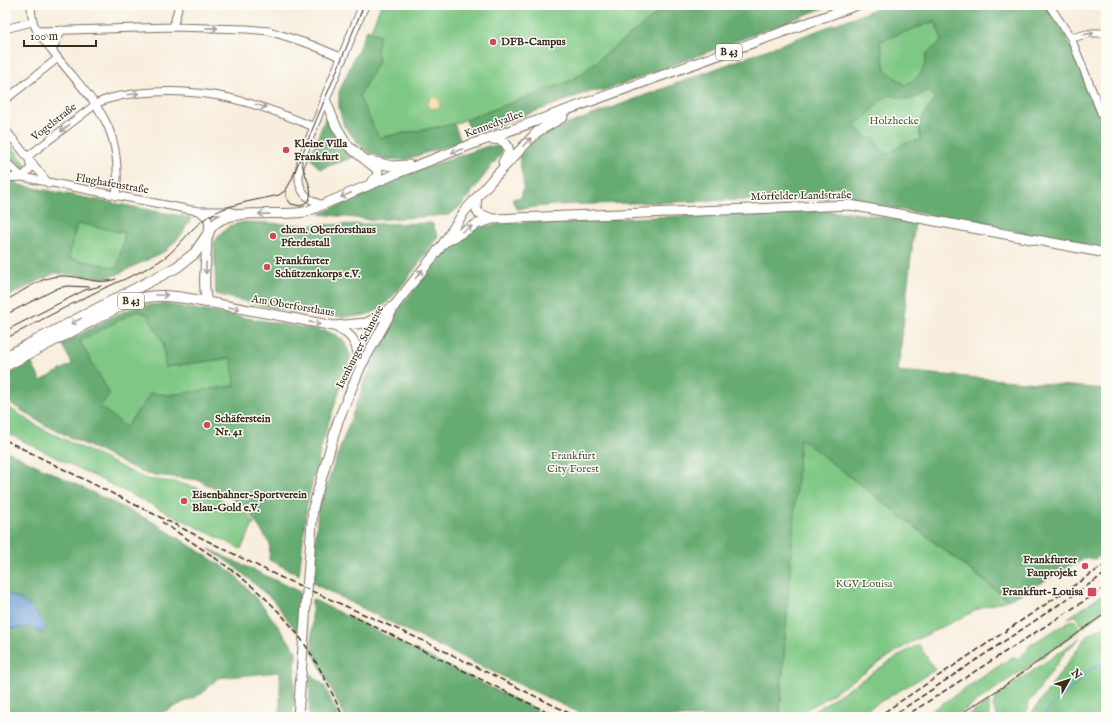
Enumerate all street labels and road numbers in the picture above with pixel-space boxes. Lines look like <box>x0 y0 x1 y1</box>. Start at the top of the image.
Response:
road number: B 43 <box>716 44 742 60</box>
street label: Vogelstraße <box>28 100 79 145</box>
street label: Kennedyallee <box>463 107 525 141</box>
street label: Flughafenstraße <box>74 171 150 197</box>
street label: Mörfelder Landstraße <box>750 188 852 204</box>
street label: Am Oberforsthaus <box>249 292 336 320</box>
road number: B 43 <box>118 293 144 309</box>
street label: Isenburger Schneise <box>333 303 387 391</box>

